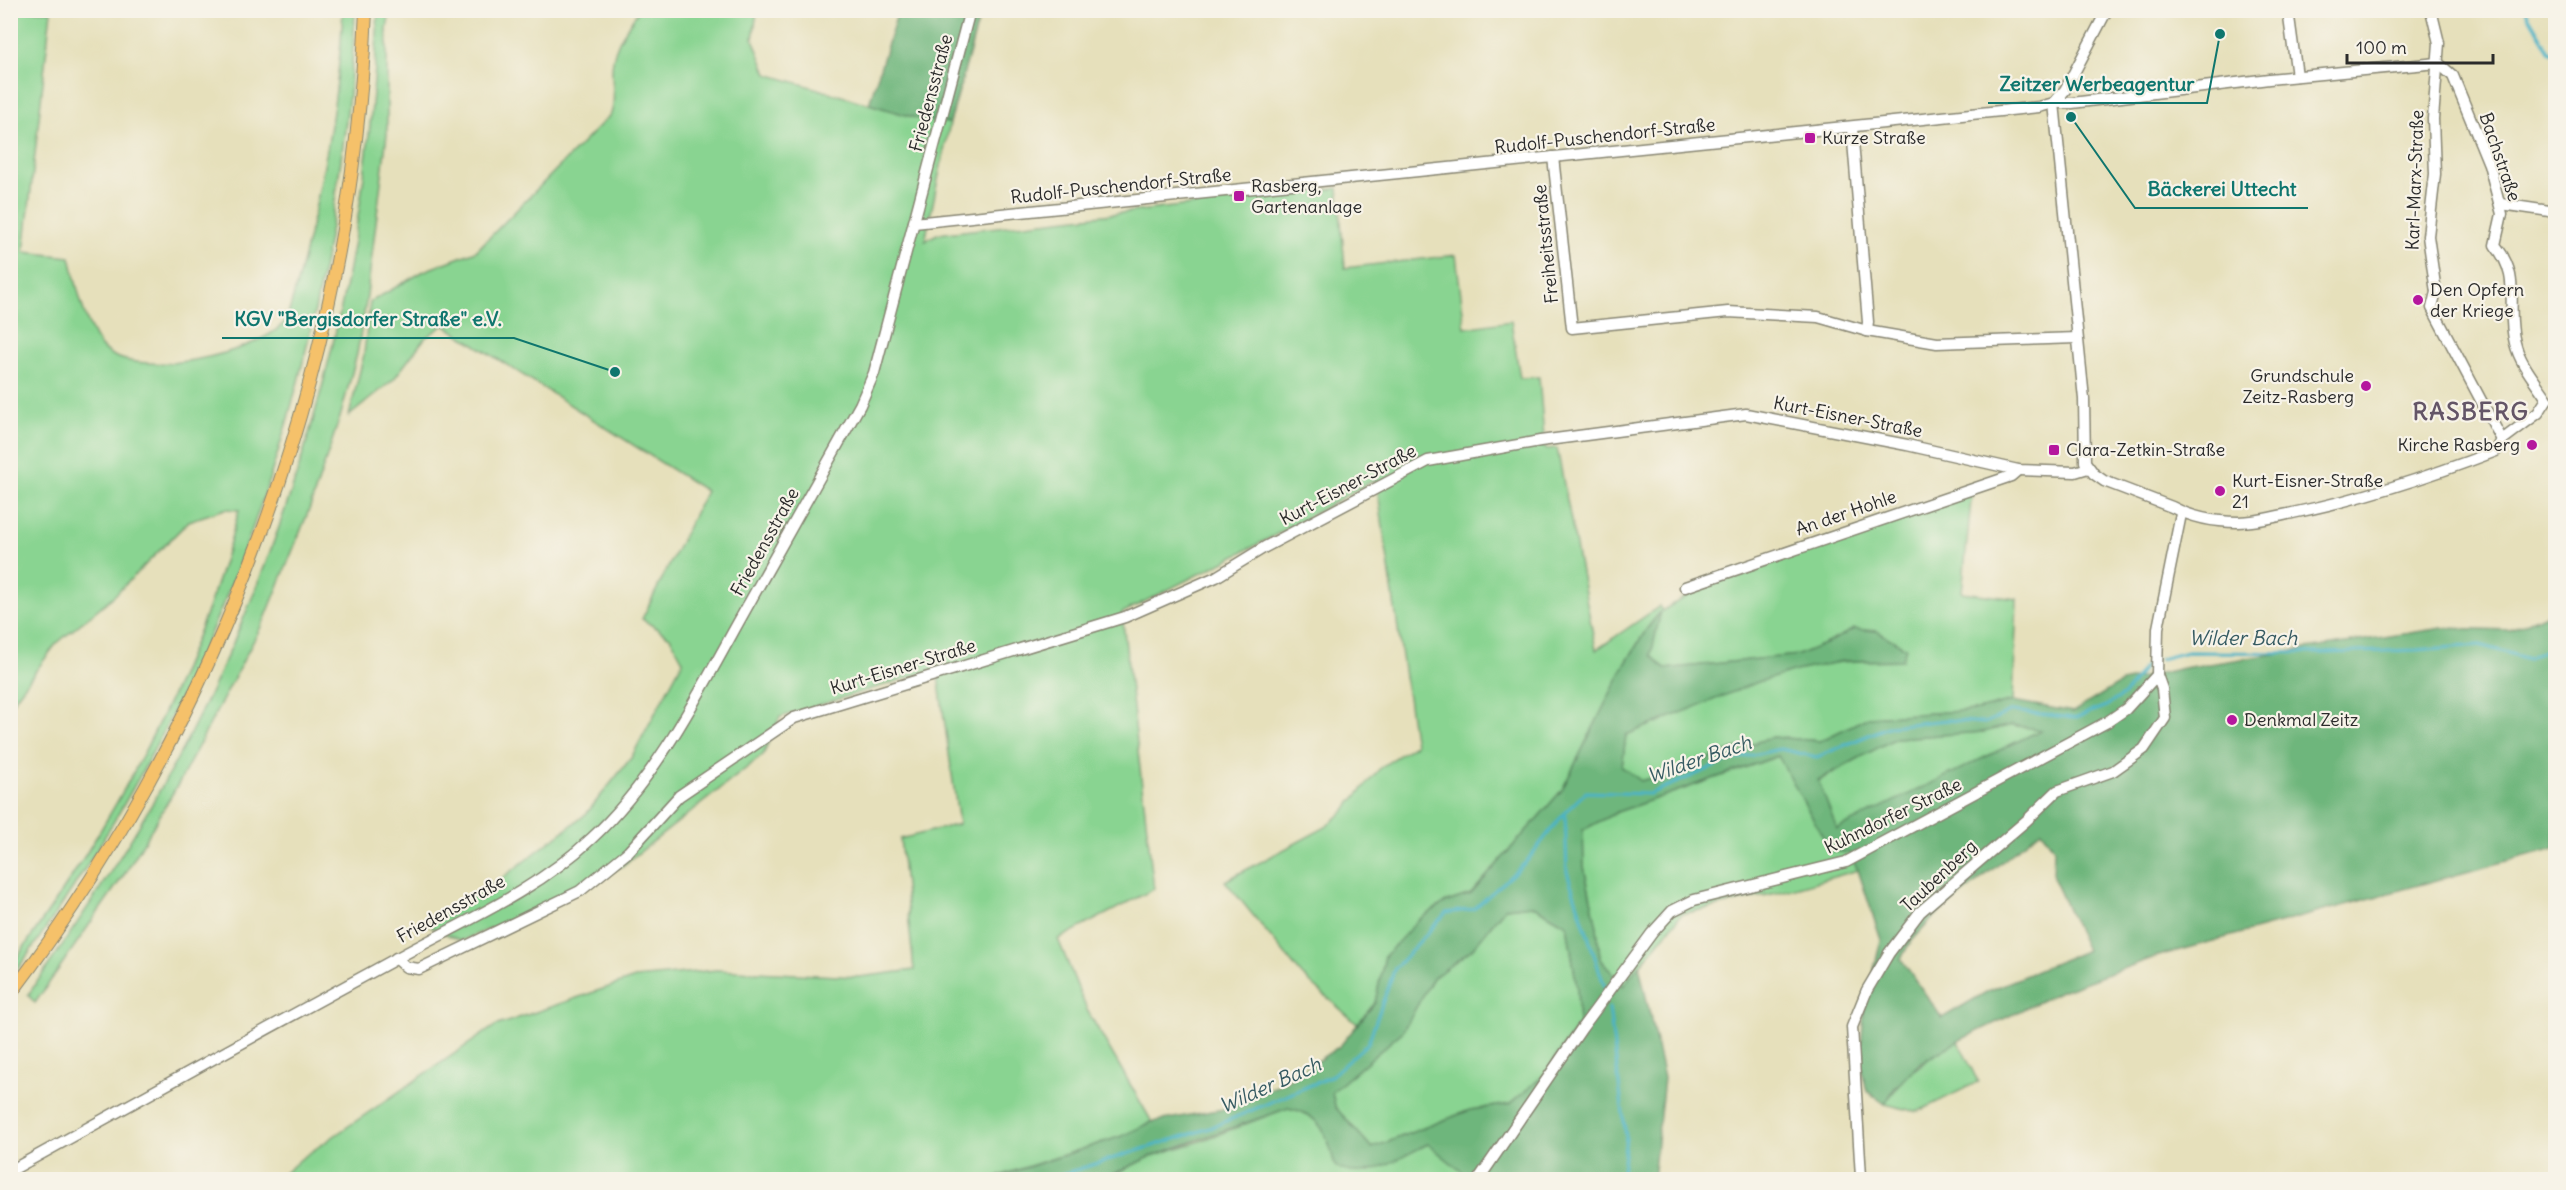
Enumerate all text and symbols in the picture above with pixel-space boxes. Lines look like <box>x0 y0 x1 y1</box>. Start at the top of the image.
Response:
scale bar <box>2347 27 2492 65</box>
street label: Friedensstraße <box>904 32 957 154</box>
text: 100 m <box>2356 36 2407 59</box>
callout: Zeitzer Werbeagentur <box>1988 65 2207 103</box>
text: Zeitzer Werbeagentur <box>2000 71 2195 96</box>
street label: Karl-Marx-Straße <box>2401 109 2428 251</box>
street label: Bachstraße <box>2475 109 2526 204</box>
street label: Rudolf-Puschendorf-Straße <box>1493 112 1716 159</box>
place label: Kurze Straße <box>1822 126 1926 149</box>
marker: Kurze Straße <box>1803 131 1817 145</box>
street label: Rudolf-Puschendorf-Straße <box>1009 162 1232 209</box>
callout: Bäckerei Uttecht <box>2135 170 2308 208</box>
place label: Rasberg, Gartenanlage <box>1251 174 1362 218</box>
text: Bäckerei Uttecht <box>2148 176 2297 201</box>
street label: Freiheitsstraße <box>1528 183 1563 305</box>
marker: Rasberg, Gartenanlage <box>1232 189 1246 203</box>
place label: Den Opfern der Kriege <box>2430 278 2524 322</box>
marker: Den Opfern der Kriege <box>2411 293 2425 307</box>
callout: KGV "Bergisdorfer Straße" e.V. <box>222 300 514 338</box>
text: KGV "Bergisdorfer Straße" e.V. <box>234 306 502 331</box>
place label: Grundschule Zeitz-Rasberg <box>2242 364 2354 408</box>
marker: Grundschule Zeitz-Rasberg <box>2359 379 2373 393</box>
street label: Kurt-Eisner-Straße <box>1772 391 1925 442</box>
district label: RASBERG <box>2413 396 2529 426</box>
place label: Kirche Rasberg <box>2397 433 2520 456</box>
place label: Clara-Zetkin-Straße <box>2066 438 2225 461</box>
marker: Kirche Rasberg <box>2525 438 2539 452</box>
street label: Kurt-Eisner-Straße <box>1276 439 1420 530</box>
marker: Clara-Zetkin-Straße <box>2047 443 2061 457</box>
place label: Kurt-Eisner-Straße 21 <box>2232 469 2383 513</box>
street label: Friedensstraße <box>725 483 804 600</box>
marker: Kurt-Eisner-Straße 21 <box>2213 484 2227 498</box>
street label: An der Hohle <box>1792 485 1899 541</box>
water label: Wilder Bach <box>2189 625 2298 650</box>
street label: Kurt-Eisner-Straße <box>827 633 979 700</box>
place label: Denkmal Zeitz <box>2244 708 2359 731</box>
marker: Denkmal Zeitz <box>2225 713 2239 727</box>
water label: Wilder Bach <box>1643 729 1755 788</box>
street label: Kuhndorfer Straße <box>1820 772 1965 859</box>
street label: Taubenberg <box>1896 835 1982 917</box>
street label: Friedensstraße <box>392 869 509 948</box>
water label: Wilder Bach <box>1215 1051 1325 1118</box>

